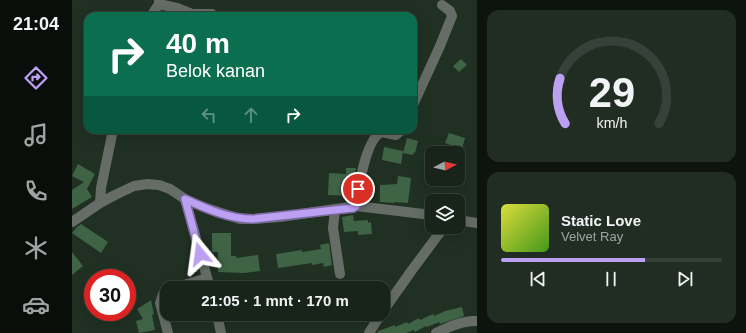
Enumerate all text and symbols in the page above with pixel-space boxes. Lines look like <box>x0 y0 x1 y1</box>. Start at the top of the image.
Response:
text: 21:04 <box>13 14 59 34</box>
icon: right <box>100 28 152 80</box>
text: 40 m <box>166 28 230 59</box>
text: Belok kanan <box>166 61 265 81</box>
icon: directions <box>22 64 50 92</box>
text: 29 <box>588 69 635 116</box>
icon: left <box>198 104 220 126</box>
icon: ahead <box>240 104 262 126</box>
icon: right <box>282 104 304 126</box>
text: km/h <box>596 114 627 130</box>
icon: music <box>22 121 50 149</box>
north arrow <box>425 146 465 186</box>
map controls <box>425 146 465 234</box>
pin <box>341 172 375 206</box>
icon: phone <box>22 177 50 205</box>
icon: arrive <box>347 178 369 200</box>
button: layers <box>425 194 465 234</box>
text: Static Love <box>561 212 641 229</box>
text: Velvet Ray <box>561 229 623 244</box>
position arrow <box>179 233 221 275</box>
icon: climate <box>22 234 50 262</box>
icon: previous <box>527 268 549 290</box>
icon: pause <box>600 268 622 290</box>
icon: next <box>674 268 696 290</box>
speed limit sign: 30 <box>84 269 136 321</box>
icon: car <box>22 291 50 319</box>
text: 21:05 · 1 mnt · 170 m <box>201 292 349 309</box>

